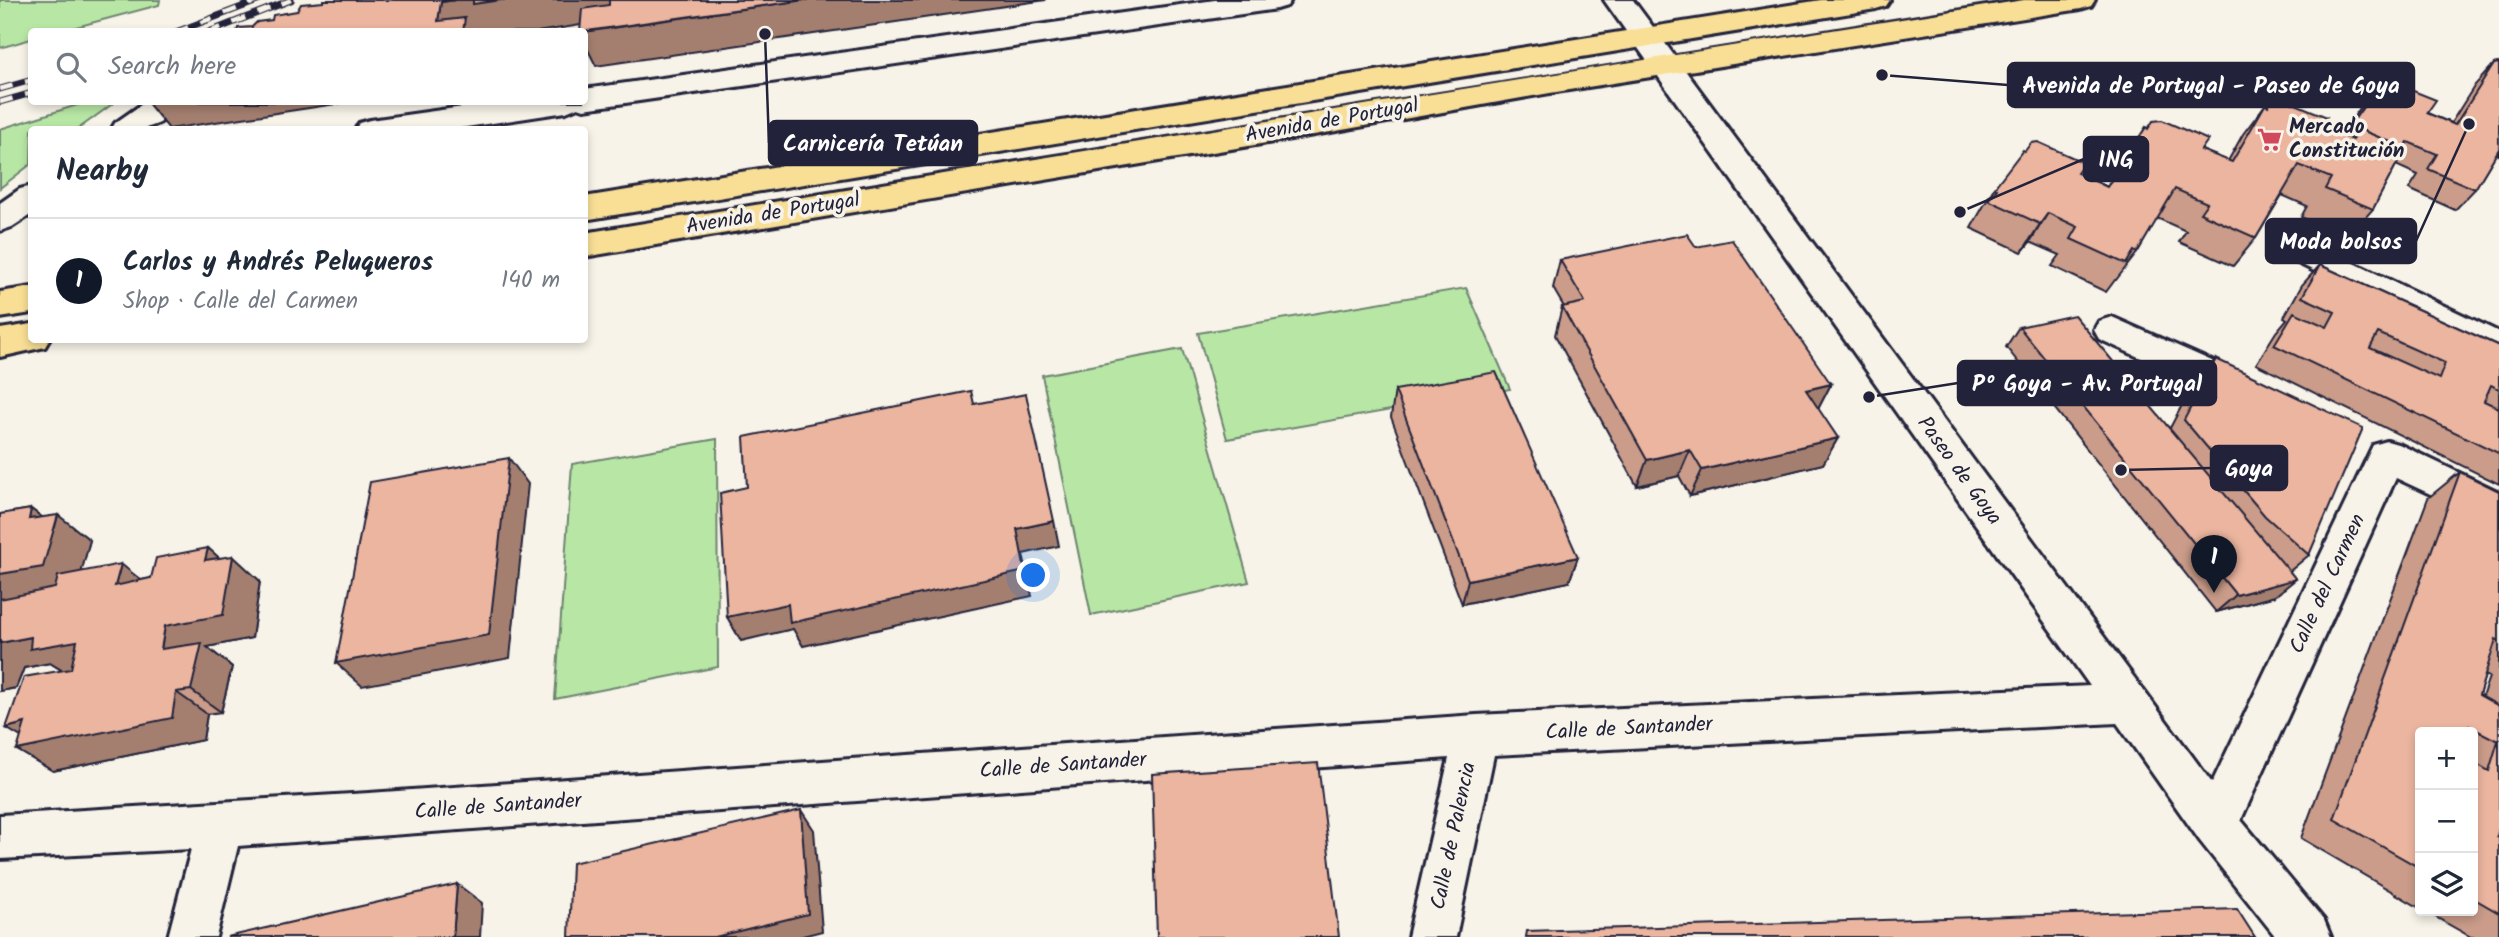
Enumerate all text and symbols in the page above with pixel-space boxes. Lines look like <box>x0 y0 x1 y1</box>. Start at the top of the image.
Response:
search box <box>28 28 588 105</box>
text: Search here <box>108 46 236 88</box>
icon: search <box>52 48 90 86</box>
callout: Avenida de Portugal - Paseo de Goya <box>2008 63 2414 107</box>
text: Avenida de Portugal - Paseo de Goya <box>2022 69 2400 105</box>
street label: Avenida de Portugal <box>1243 90 1421 152</box>
place label: Mercado Constitución <box>2289 111 2404 168</box>
callout: Carnicería Tetúan <box>769 121 977 165</box>
supermarket icon: Mercado Constitución <box>2255 125 2283 153</box>
text: Carnicería Tetúan <box>783 127 963 163</box>
callout: ING <box>2084 137 2148 181</box>
text: ING <box>2098 143 2134 179</box>
text: Nearby <box>56 148 148 196</box>
street label: Avenida de Portugal <box>684 184 862 244</box>
callout: Moda bolsos <box>2266 219 2416 263</box>
text: Moda bolsos <box>2280 225 2402 261</box>
text: Carlos y Andrés Peluqueros <box>123 242 433 284</box>
text: 1 <box>76 263 82 299</box>
text: 140 m <box>501 263 560 299</box>
text: Shop · Calle del Carmen <box>123 284 358 320</box>
callout: Pº Goya - Av. Portugal <box>1958 361 2216 405</box>
text: Pº Goya - Av. Portugal <box>1972 367 2203 403</box>
street label: Paseo de Goya <box>1908 410 2010 532</box>
callout: Goya <box>2211 446 2287 490</box>
text: Goya <box>2225 452 2273 488</box>
street label: Calle del Carmen <box>2281 509 2375 659</box>
pin: 1 <box>2191 535 2237 593</box>
your location <box>1016 558 1050 592</box>
street label: Calle de Santander <box>1545 708 1714 750</box>
map controls <box>2415 727 2478 916</box>
button: + <box>2415 727 2478 790</box>
street label: Calle de Santander <box>978 744 1149 788</box>
street label: Calle de Palencia <box>1422 759 1486 913</box>
street label: Calle de Santander <box>413 785 584 829</box>
button: − <box>2415 790 2478 853</box>
button: layers <box>2415 853 2478 916</box>

